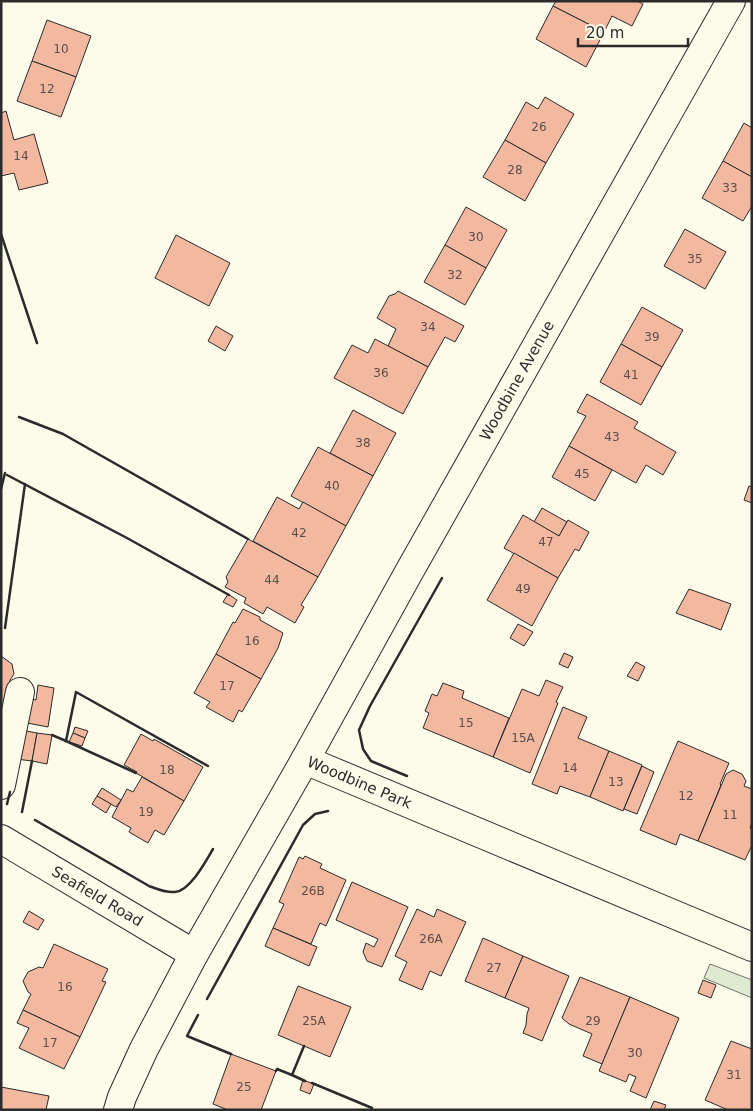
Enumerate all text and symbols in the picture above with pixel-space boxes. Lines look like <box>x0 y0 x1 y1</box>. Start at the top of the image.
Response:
scale bar <box>578 15 688 47</box>
text: 20 m <box>586 24 624 42</box>
house number: 10 <box>53 42 69 56</box>
house number: 12 <box>39 82 55 96</box>
house number: 26 <box>531 120 547 134</box>
house number: 14 <box>13 149 29 163</box>
house number: 28 <box>507 163 523 177</box>
house number: 33 <box>722 181 738 195</box>
house number: 30 <box>468 230 484 244</box>
house number: 35 <box>687 252 703 266</box>
house number: 32 <box>447 268 463 282</box>
street label: Woodbine Avenue <box>476 317 558 444</box>
house number: 34 <box>420 320 436 334</box>
house number: 39 <box>644 330 660 344</box>
house number: 36 <box>373 366 389 380</box>
house number: 41 <box>623 368 639 382</box>
house number: 43 <box>604 430 620 444</box>
house number: 38 <box>355 436 371 450</box>
house number: 45 <box>574 467 590 481</box>
house number: 40 <box>324 479 340 493</box>
house number: 42 <box>291 526 307 540</box>
house number: 47 <box>538 535 554 549</box>
house number: 44 <box>264 573 280 587</box>
house number: 49 <box>515 582 531 596</box>
house number: 16 <box>244 634 260 648</box>
house number: 17 <box>219 679 235 693</box>
house number: 15 <box>458 716 474 730</box>
house number: 15A <box>511 731 536 745</box>
street label: Woodbine Park <box>305 753 415 813</box>
house number: 14 <box>562 761 578 775</box>
house number: 18 <box>159 763 175 777</box>
house number: 13 <box>608 775 624 789</box>
house number: 12 <box>678 789 694 803</box>
house number: 19 <box>138 805 154 819</box>
house number: 11 <box>722 808 738 822</box>
street label: Seafield Road <box>48 862 146 930</box>
house number: 26B <box>301 884 325 898</box>
house number: 26A <box>419 932 444 946</box>
house number: 27 <box>486 961 502 975</box>
house number: 16 <box>57 980 73 994</box>
house number: 25A <box>302 1014 327 1028</box>
house number: 29 <box>585 1014 601 1028</box>
house number: 17 <box>42 1036 58 1050</box>
house number: 30 <box>627 1046 643 1060</box>
house number: 31 <box>726 1068 742 1082</box>
house number: 25 <box>236 1080 252 1094</box>

